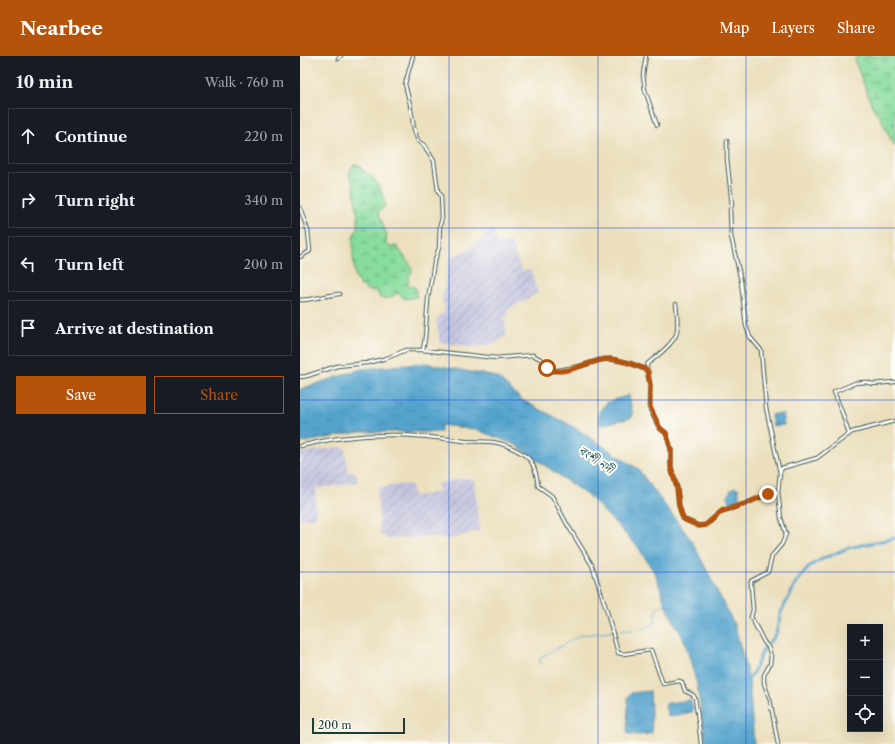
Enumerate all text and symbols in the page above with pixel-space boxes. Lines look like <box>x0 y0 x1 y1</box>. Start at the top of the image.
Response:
text: Nearbee <box>20 17 103 40</box>
text: Map <box>719 19 749 37</box>
text: Layers <box>771 19 815 37</box>
text: Share <box>837 19 875 37</box>
text: 10 min <box>16 72 73 92</box>
text: Walk · 760 m <box>205 74 284 90</box>
icon: ahead <box>17 125 39 147</box>
text: Continue <box>55 127 127 146</box>
text: 220 m <box>244 128 283 144</box>
icon: right <box>17 189 39 211</box>
text: Turn right <box>55 191 135 210</box>
text: 340 m <box>245 192 283 208</box>
icon: left <box>17 253 39 275</box>
text: Turn left <box>55 255 124 274</box>
text: 200 m <box>243 256 283 272</box>
icon: arrive <box>17 317 39 339</box>
text: Arrive at destination <box>55 319 214 338</box>
route start <box>538 359 556 377</box>
button: Save <box>16 376 146 414</box>
button: Share <box>154 376 284 414</box>
water label: বংশী নদী <box>576 443 618 478</box>
route end <box>759 485 777 503</box>
map controls <box>847 624 883 732</box>
button: + <box>847 624 883 660</box>
button: − <box>847 660 883 696</box>
button: locate <box>847 696 883 732</box>
scale bar <box>312 716 405 735</box>
text: 200 m <box>318 718 351 732</box>

